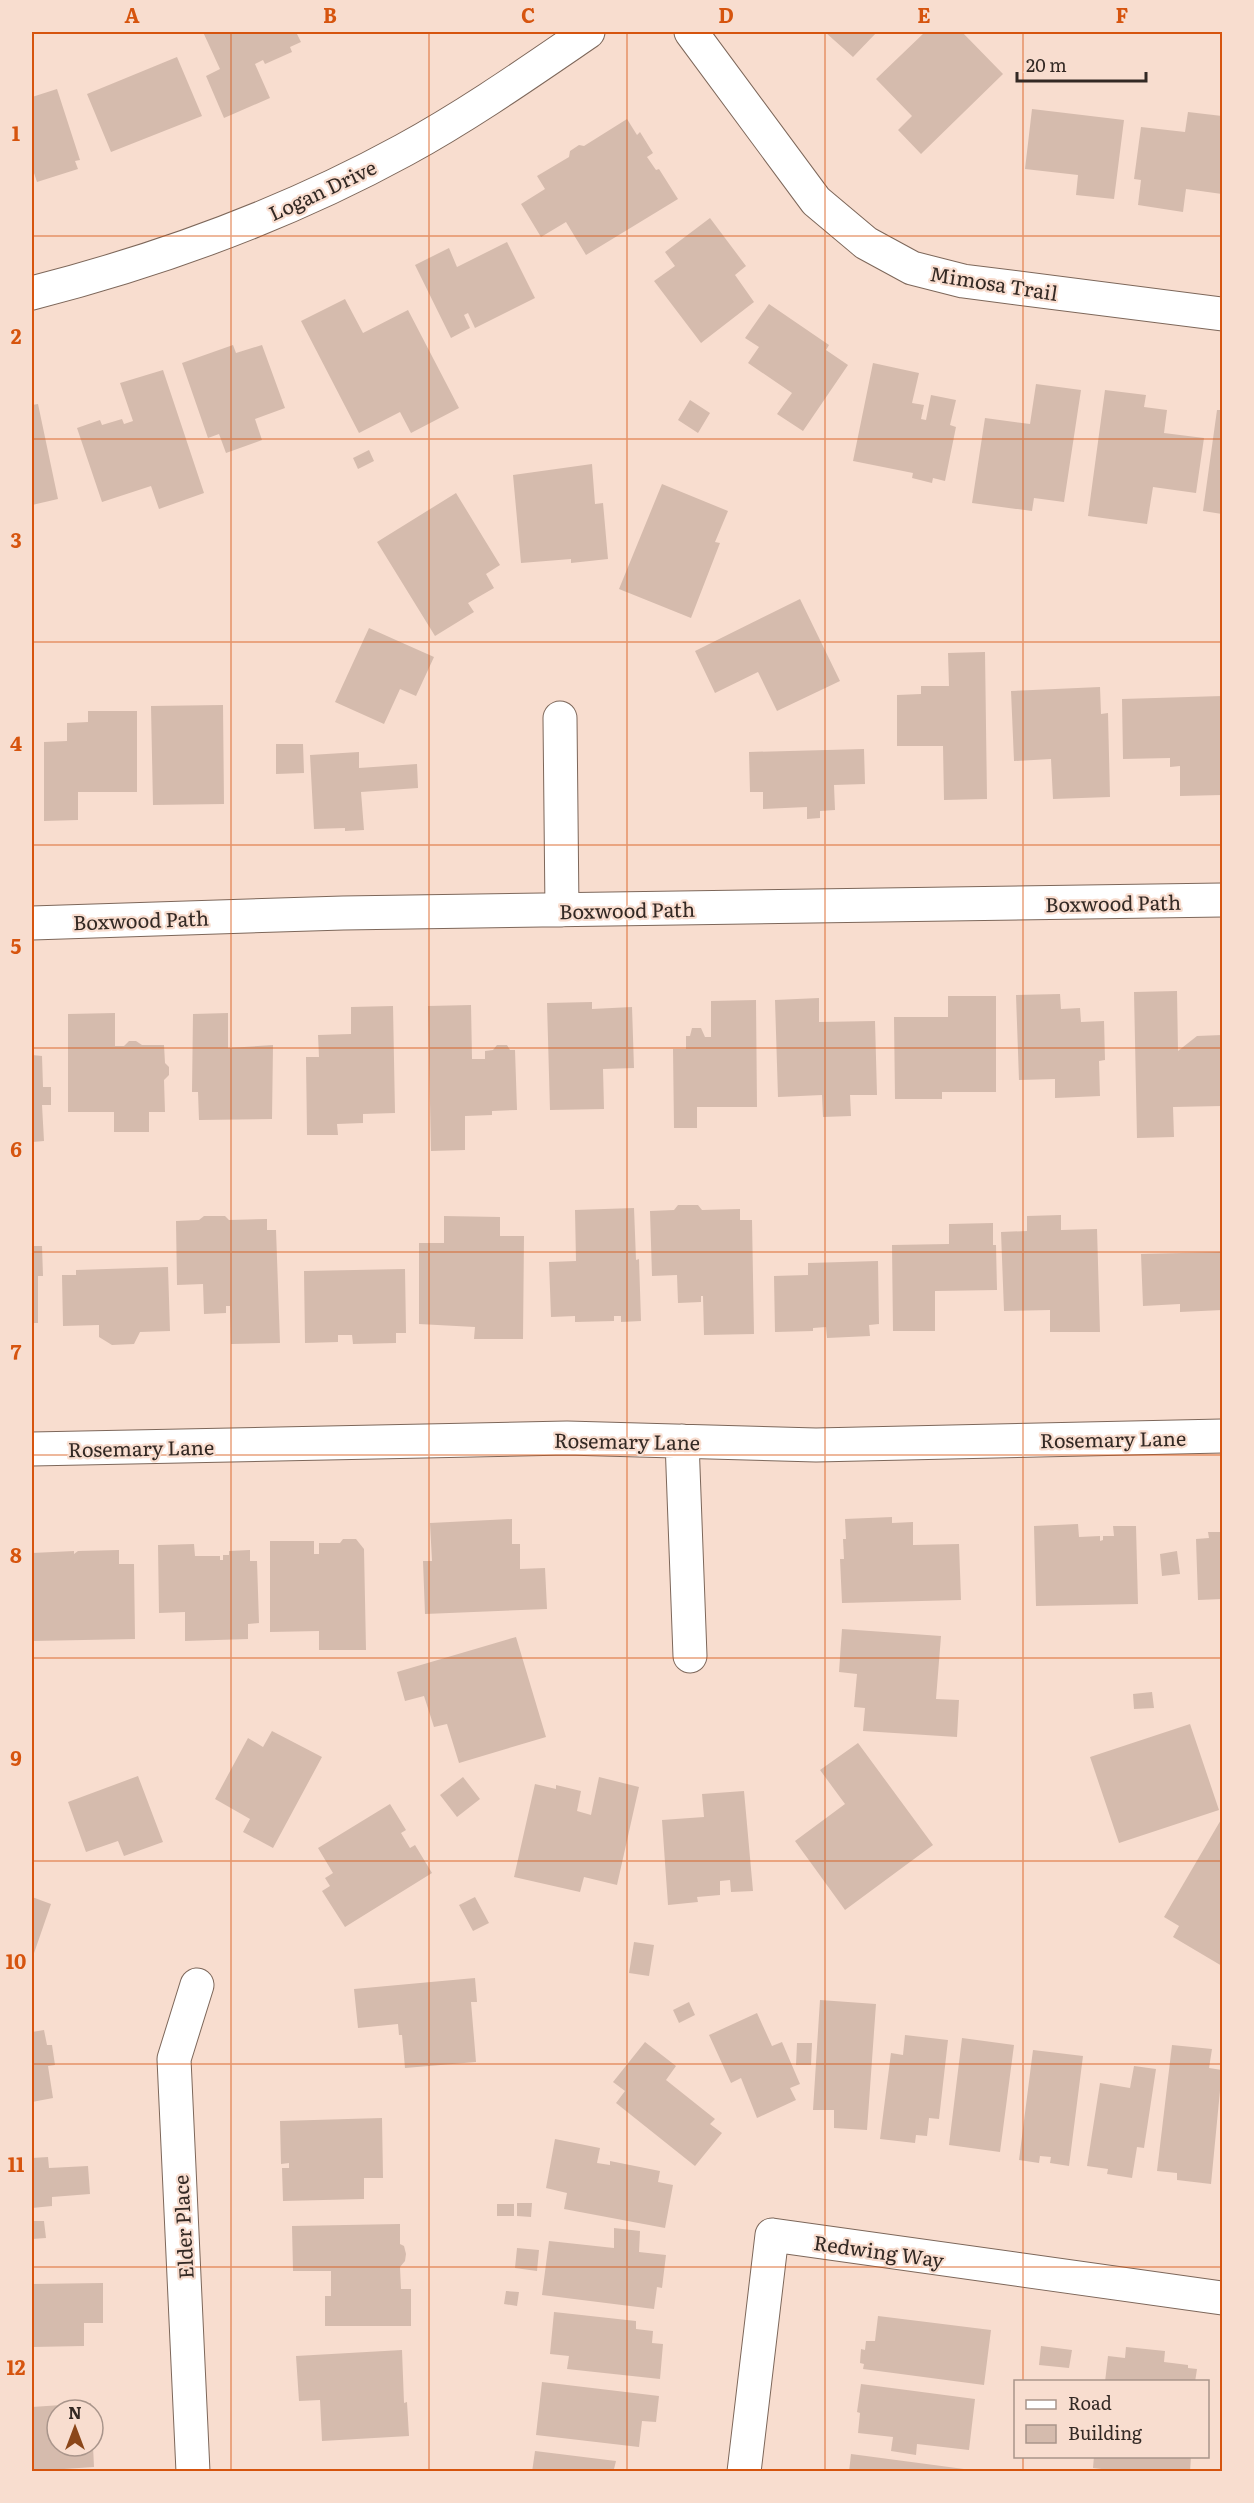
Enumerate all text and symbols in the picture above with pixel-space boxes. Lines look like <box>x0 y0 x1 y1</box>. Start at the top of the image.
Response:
text: A <box>124 0 140 29</box>
text: B <box>323 0 337 29</box>
text: C <box>521 0 535 29</box>
text: D <box>718 0 734 29</box>
text: E <box>917 0 931 29</box>
text: F <box>1116 0 1129 29</box>
scale bar <box>1017 45 1146 83</box>
text: 20 m <box>1026 51 1067 78</box>
text: 1 <box>12 117 20 147</box>
street label: Logan Drive <box>263 151 381 227</box>
street label: Mimosa Trail <box>928 257 1060 307</box>
text: 2 <box>11 320 22 350</box>
text: 3 <box>10 524 22 554</box>
text: 4 <box>10 727 22 757</box>
street label: Boxwood Path <box>1045 886 1181 918</box>
street label: Boxwood Path <box>559 893 695 925</box>
street label: Boxwood Path <box>73 902 209 936</box>
text: 5 <box>11 930 22 960</box>
text: 6 <box>10 1133 22 1163</box>
text: 7 <box>11 1336 22 1366</box>
street label: Rosemary Lane <box>1040 1422 1186 1454</box>
street label: Rosemary Lane <box>554 1424 700 1456</box>
street label: Rosemary Lane <box>68 1431 214 1463</box>
text: 8 <box>10 1539 22 1569</box>
text: 9 <box>10 1742 22 1772</box>
text: 10 <box>6 1945 26 1975</box>
text: 11 <box>8 2148 24 2178</box>
street label: Elder Place <box>164 2174 200 2280</box>
street label: Redwing Way <box>812 2226 947 2274</box>
text: 12 <box>6 2351 26 2381</box>
legend <box>1014 2380 1209 2458</box>
text: Road <box>1068 2389 1112 2416</box>
north arrow <box>45 2398 105 2458</box>
text: N <box>68 2400 82 2424</box>
text: Building <box>1068 2419 1143 2446</box>

